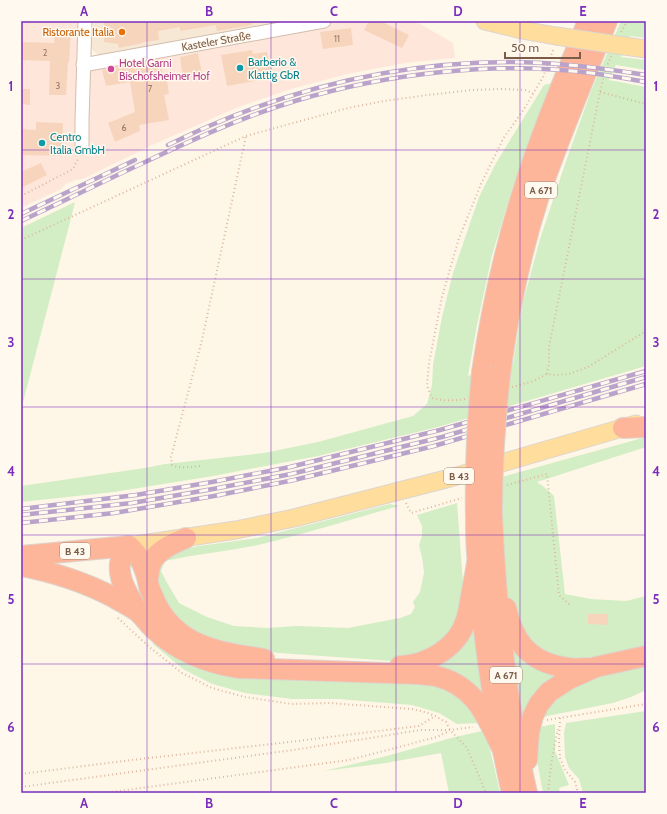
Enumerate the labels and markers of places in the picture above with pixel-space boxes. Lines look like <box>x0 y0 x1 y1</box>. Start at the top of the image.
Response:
place label: Ristorante Italia <box>42 25 115 39</box>
marker: Ristorante Italia <box>117 27 127 37</box>
place label: Barberio & Klattig GbR <box>248 55 300 82</box>
place label: Hotel Garni Bischofsheimer Hof <box>119 56 210 83</box>
marker: Barberio & Klattig GbR <box>235 63 245 73</box>
marker: Hotel Garni Bischofsheimer Hof <box>106 64 116 74</box>
place label: Centro Italia GmbH <box>50 130 105 157</box>
marker: Centro Italia GmbH <box>37 138 47 148</box>

